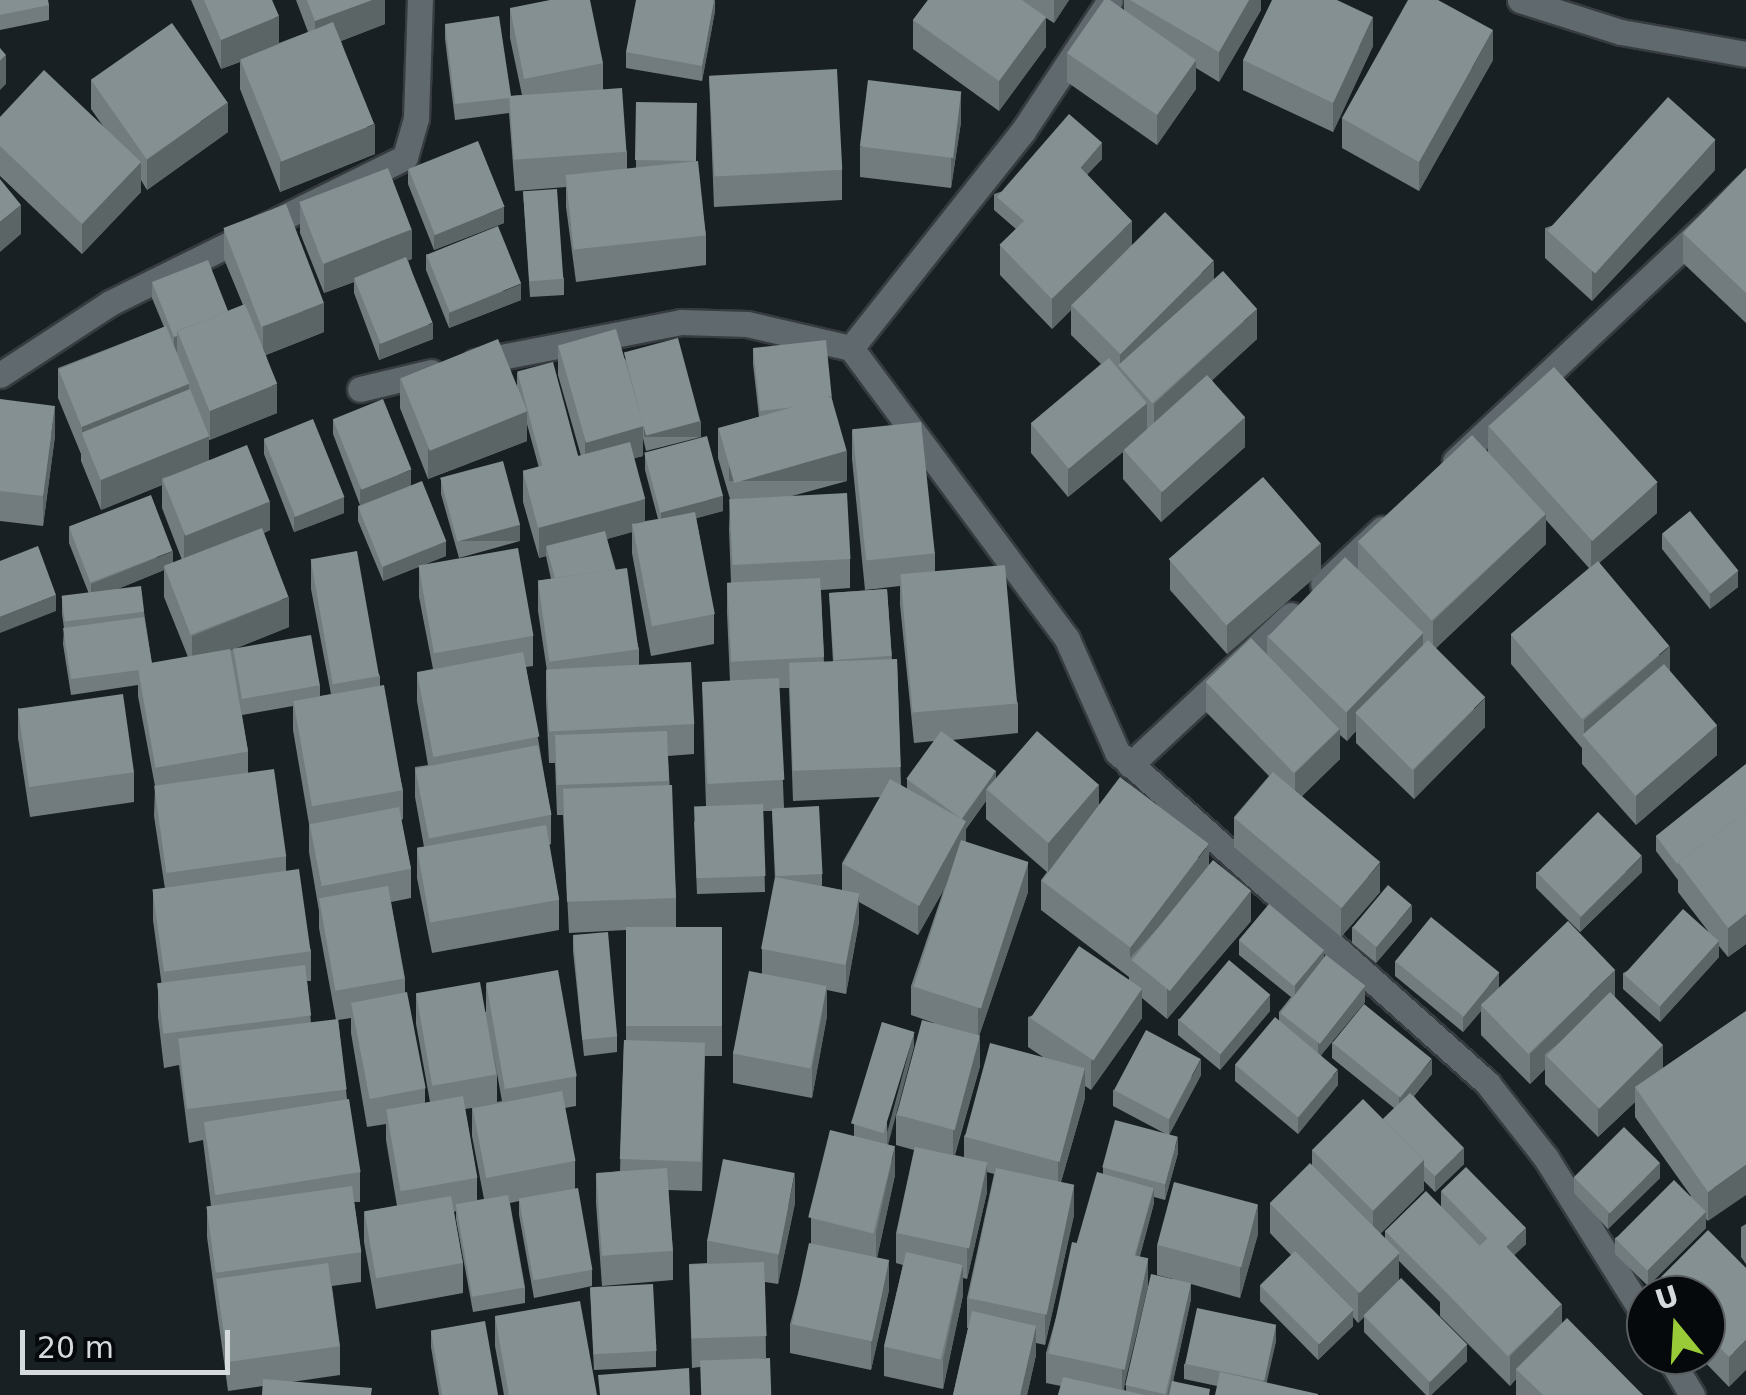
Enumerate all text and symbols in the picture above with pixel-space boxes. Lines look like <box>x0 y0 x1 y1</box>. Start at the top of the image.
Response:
north arrow <box>1626 1275 1726 1375</box>
text: U <box>1651 1279 1683 1317</box>
scale bar <box>25 1310 235 1372</box>
text: 20 m <box>37 1330 114 1365</box>

